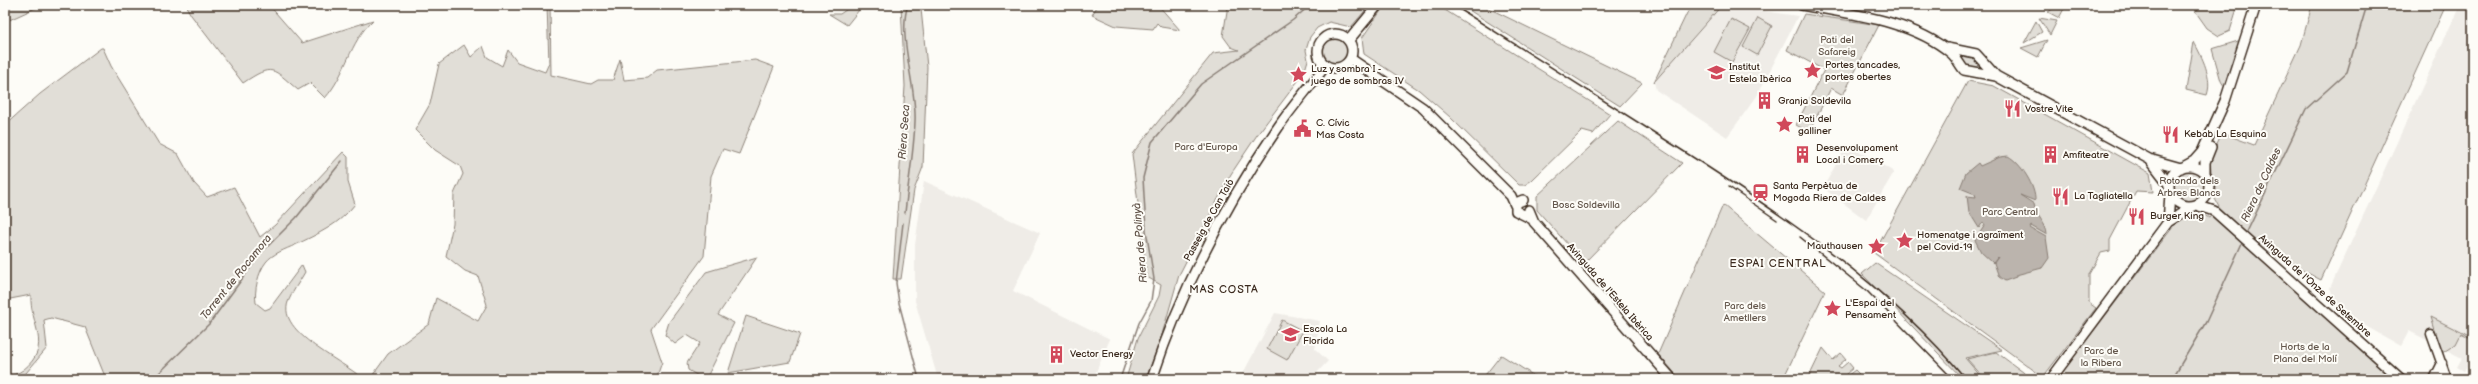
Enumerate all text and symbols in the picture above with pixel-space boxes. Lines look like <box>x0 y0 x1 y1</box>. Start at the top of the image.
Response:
park label: Pati del Safareig <box>1818 34 1856 58</box>
place label: Portes tancades, portes obertes <box>1825 59 1900 83</box>
place label: Institut Estela Ibèrica <box>1729 61 1792 85</box>
place icon: Portes tancades, portes obertes <box>1802 61 1822 81</box>
place label: Luz y sombra I - juego de sombras IV <box>1310 63 1405 87</box>
school or university icon: Institut Estela Ibèrica <box>1706 63 1726 83</box>
place icon: Luz y sombra I - juego de sombras IV <box>1288 65 1308 85</box>
building icon: Granja Soldevila <box>1755 91 1775 111</box>
place label: Granja Soldevila <box>1778 95 1852 107</box>
restaurant icon: Vostre Vite <box>2002 99 2022 119</box>
place label: Vostre Vite <box>2025 103 2073 115</box>
water label: Riera Seca <box>896 104 912 160</box>
place label: Pati del galliner <box>1798 113 1832 137</box>
place icon: Pati del galliner <box>1775 115 1795 135</box>
place label: C. Cívic Mas Costa <box>1316 117 1364 141</box>
public building icon: C. Cívic Mas Costa <box>1293 119 1313 139</box>
restaurant icon: Kebab La Esquina <box>2161 124 2181 144</box>
place label: Kebab La Esquina <box>2184 128 2267 140</box>
park label: Parc d'Europa <box>1174 141 1238 153</box>
place label: Desenvolupament Local i Comerç <box>1816 142 1898 166</box>
building icon: Desenvolupament Local i Comerç <box>1793 144 1813 164</box>
building icon: Amfiteatre <box>2040 145 2060 165</box>
water label: Riera de Caldes <box>2238 145 2284 224</box>
place label: Amfiteatre <box>2063 149 2109 161</box>
park label: Rotonda dels Arbres Blancs <box>2158 175 2221 199</box>
street label: Passeig de Can Taió <box>1181 177 1237 263</box>
place label: Santa Perpètua de Mogoda Riera de Caldes <box>1773 180 1886 204</box>
station icon: Santa Perpètua de Mogoda Riera de Caldes <box>1750 182 1770 202</box>
restaurant icon: La Tagliatella <box>2051 186 2071 206</box>
place label: La Tagliatella <box>2074 190 2133 202</box>
park label: Bosc Soldevilla <box>1552 199 1620 211</box>
water label: Riera de Polinyà <box>1130 202 1150 284</box>
park label: Parc Central <box>1982 206 2038 218</box>
restaurant icon: Burger King <box>2127 206 2147 226</box>
place label: Burger King <box>2150 210 2204 222</box>
place label: Homenatge i agraïment pel Covid-19 <box>1917 229 2023 253</box>
place icon: Homenatge i agraïment pel Covid-19 <box>1894 231 1914 251</box>
water label: Torrent de Rocamora <box>198 232 274 322</box>
street label: Avinguda de l'Onze de Setembre <box>2256 232 2374 340</box>
place icon: Mauthausen <box>1866 236 1886 256</box>
place label: Mauthausen <box>1807 240 1863 252</box>
street label: Avinguda de l'Estela Ibèrica <box>1564 241 1656 343</box>
district label: ESPAI CENTRAL <box>1729 257 1827 270</box>
district label: MAS COSTA <box>1189 283 1259 296</box>
place label: L'Espai del Pensament <box>1845 297 1896 321</box>
place icon: L'Espai del Pensament <box>1822 299 1842 319</box>
park label: Parc dels Ametllers <box>1724 300 1766 324</box>
place label: Escola La Florida <box>1303 323 1348 347</box>
school or university icon: Escola La Florida <box>1280 325 1300 345</box>
park label: Horts de la Plana del Molí <box>2273 341 2337 365</box>
building icon: Vector Energy <box>1047 344 1067 364</box>
park label: Parc de la Ribera <box>2081 345 2122 369</box>
place label: Vector Energy <box>1070 348 1134 360</box>

